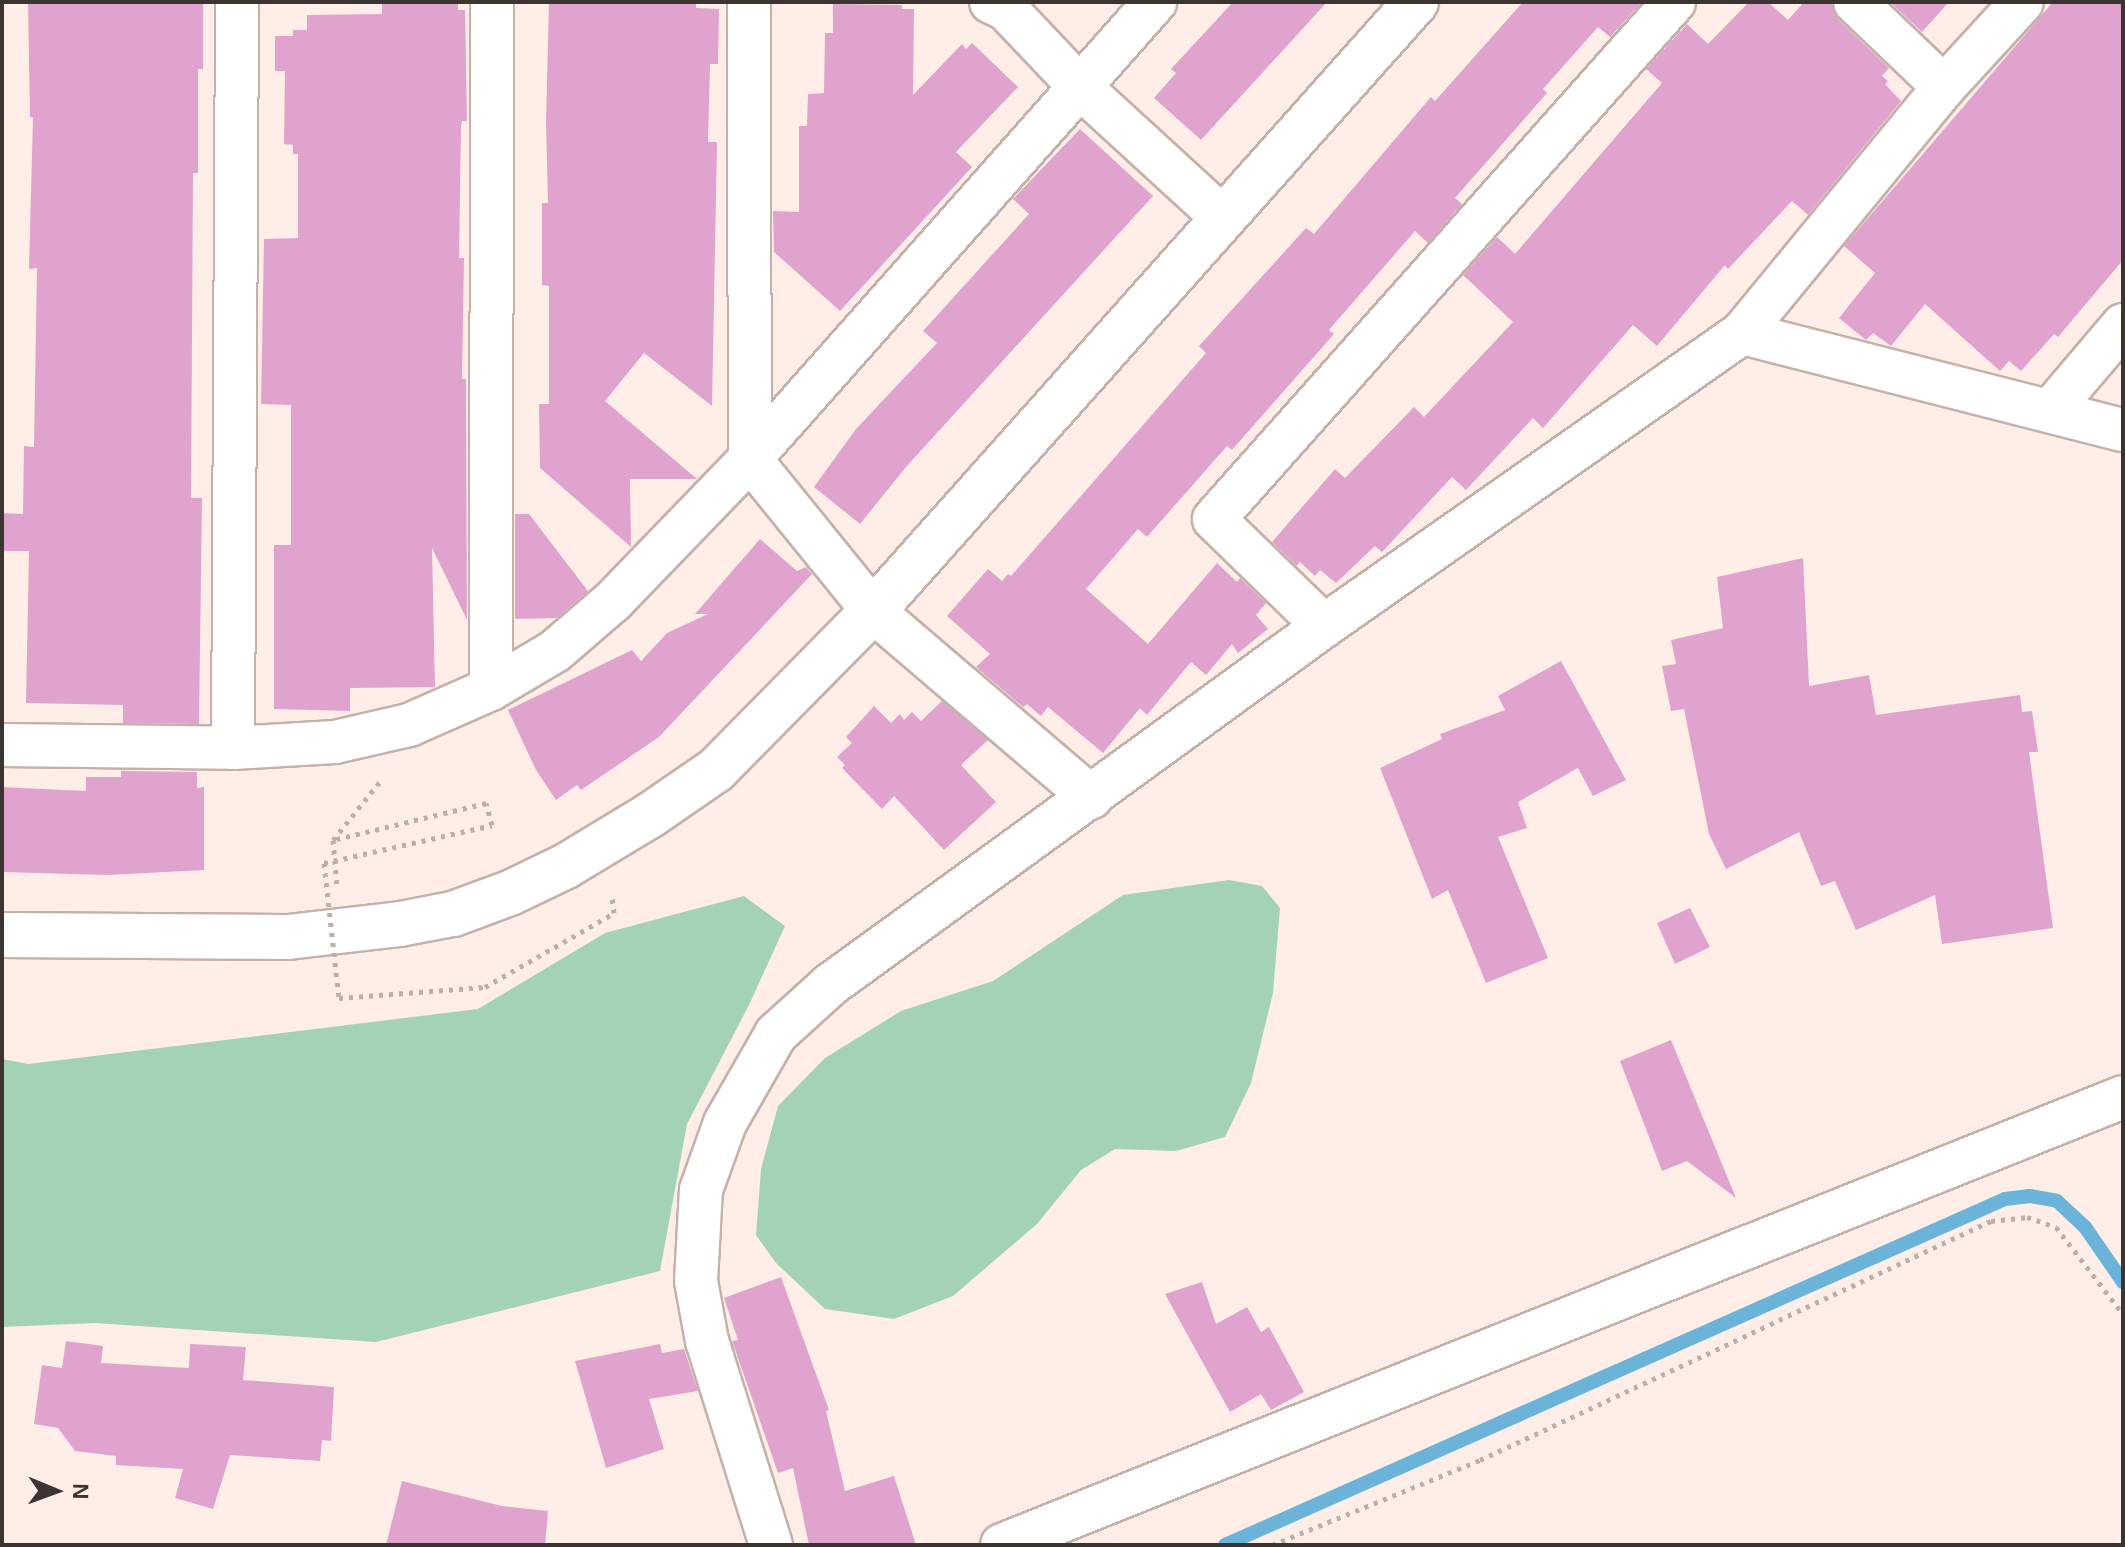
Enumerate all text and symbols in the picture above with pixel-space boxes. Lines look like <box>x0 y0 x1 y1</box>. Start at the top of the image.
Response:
north arrow <box>16 1451 96 1531</box>
text: N <box>68 1483 93 1500</box>

